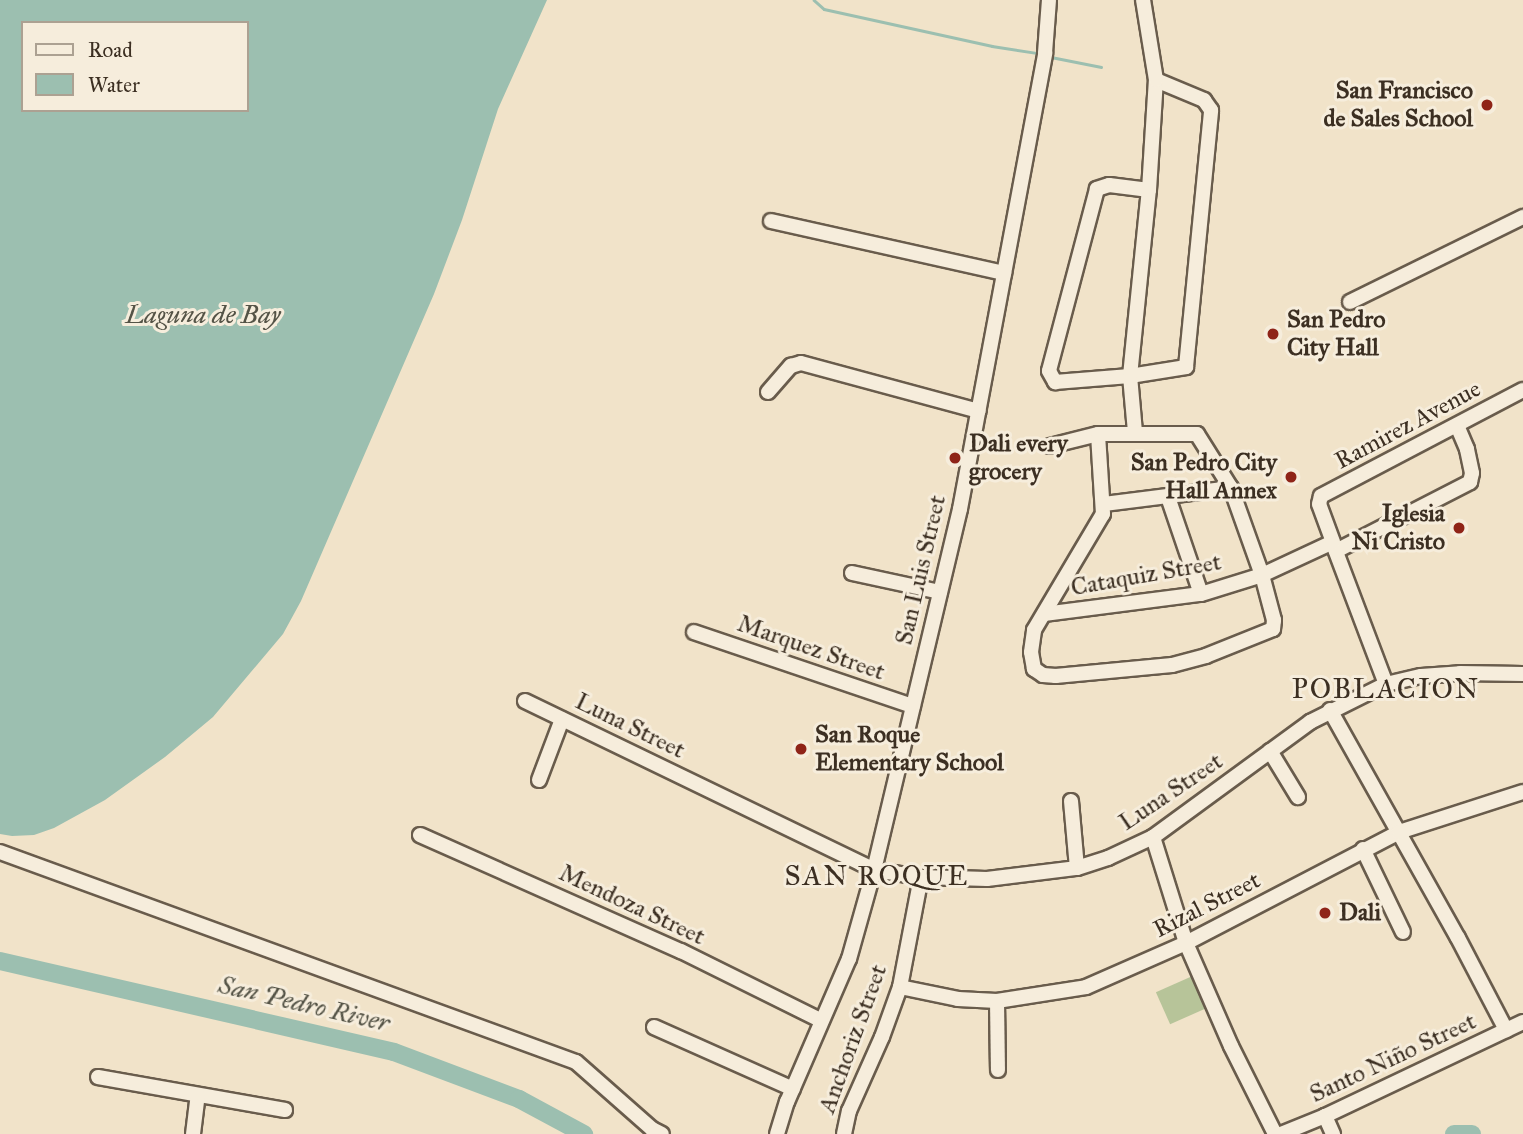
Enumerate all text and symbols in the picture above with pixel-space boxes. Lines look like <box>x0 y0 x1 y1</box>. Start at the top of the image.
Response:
legend <box>21 21 248 112</box>
text: Road <box>88 37 133 63</box>
text: Water <box>88 72 140 98</box>
place label: San Francisco de Sales School <box>1323 77 1473 133</box>
marker: San Francisco de Sales School <box>1479 97 1495 113</box>
water label: Laguna de Bay <box>125 299 281 331</box>
place label: San Pedro City Hall <box>1287 306 1385 362</box>
marker: San Pedro City Hall <box>1265 326 1281 342</box>
street label: Ramirez Avenue <box>1330 375 1486 475</box>
place label: Dali every grocery <box>969 430 1068 486</box>
place label: San Pedro City Hall Annex <box>1131 449 1277 505</box>
marker: Dali every grocery <box>947 450 963 466</box>
marker: San Pedro City Hall Annex <box>1283 469 1299 485</box>
street label: San Luis Street <box>890 492 952 648</box>
place label: Iglesia Ni Cristo <box>1351 500 1445 556</box>
marker: Iglesia Ni Cristo <box>1451 520 1467 536</box>
street label: Cataquiz Street <box>1069 548 1223 602</box>
street label: Marquez Street <box>734 609 888 687</box>
district label: POBLACION <box>1293 672 1479 706</box>
street label: Luna Street <box>570 687 690 765</box>
place label: San Roque Elementary School <box>815 721 1004 777</box>
marker: San Roque Elementary School <box>793 741 809 757</box>
street label: Luna Street <box>1114 747 1228 837</box>
street label: Mendoza Street <box>554 859 710 951</box>
district label: SAN ROQUE <box>786 859 968 893</box>
street label: Rizal Street <box>1149 866 1265 944</box>
place label: Dali <box>1339 899 1381 927</box>
marker: Dali <box>1317 905 1333 921</box>
street label: Anchoriz Street <box>813 961 893 1117</box>
water label: San Pedro River <box>215 969 393 1039</box>
street label: Santo Niño Street <box>1305 1007 1481 1109</box>

